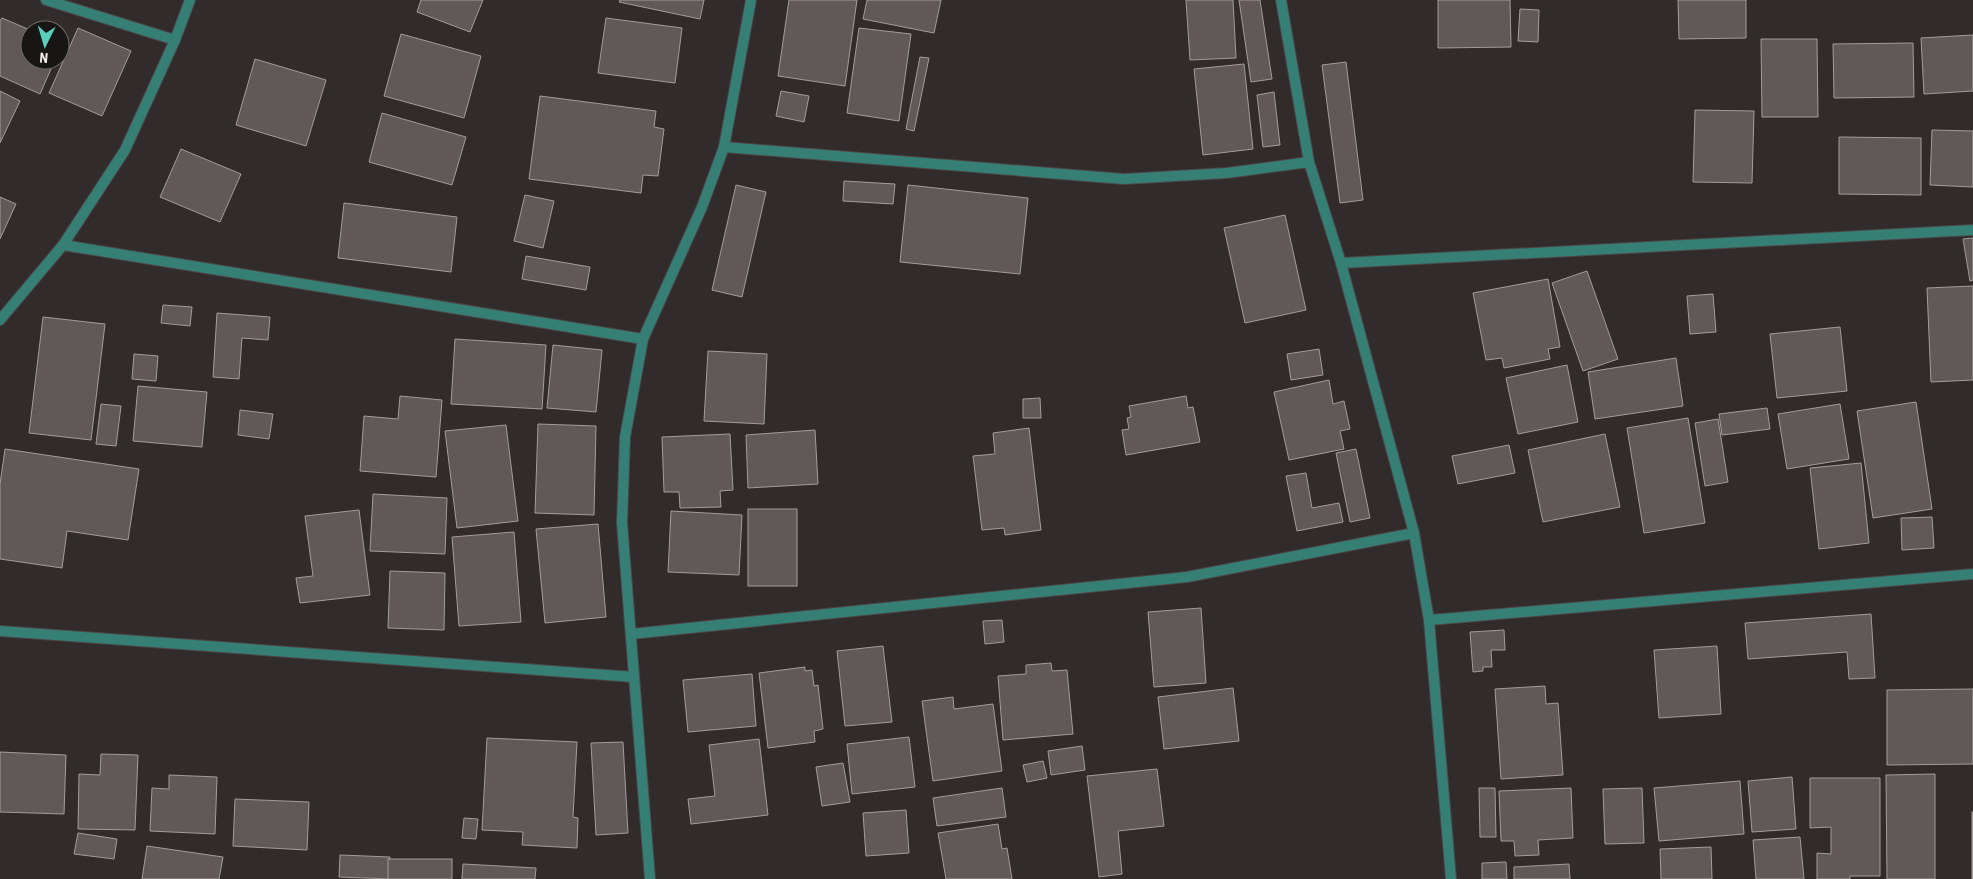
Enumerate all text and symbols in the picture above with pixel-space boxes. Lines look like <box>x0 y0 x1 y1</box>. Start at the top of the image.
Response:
north arrow <box>20 20 70 70</box>
text: N <box>39 50 49 66</box>

